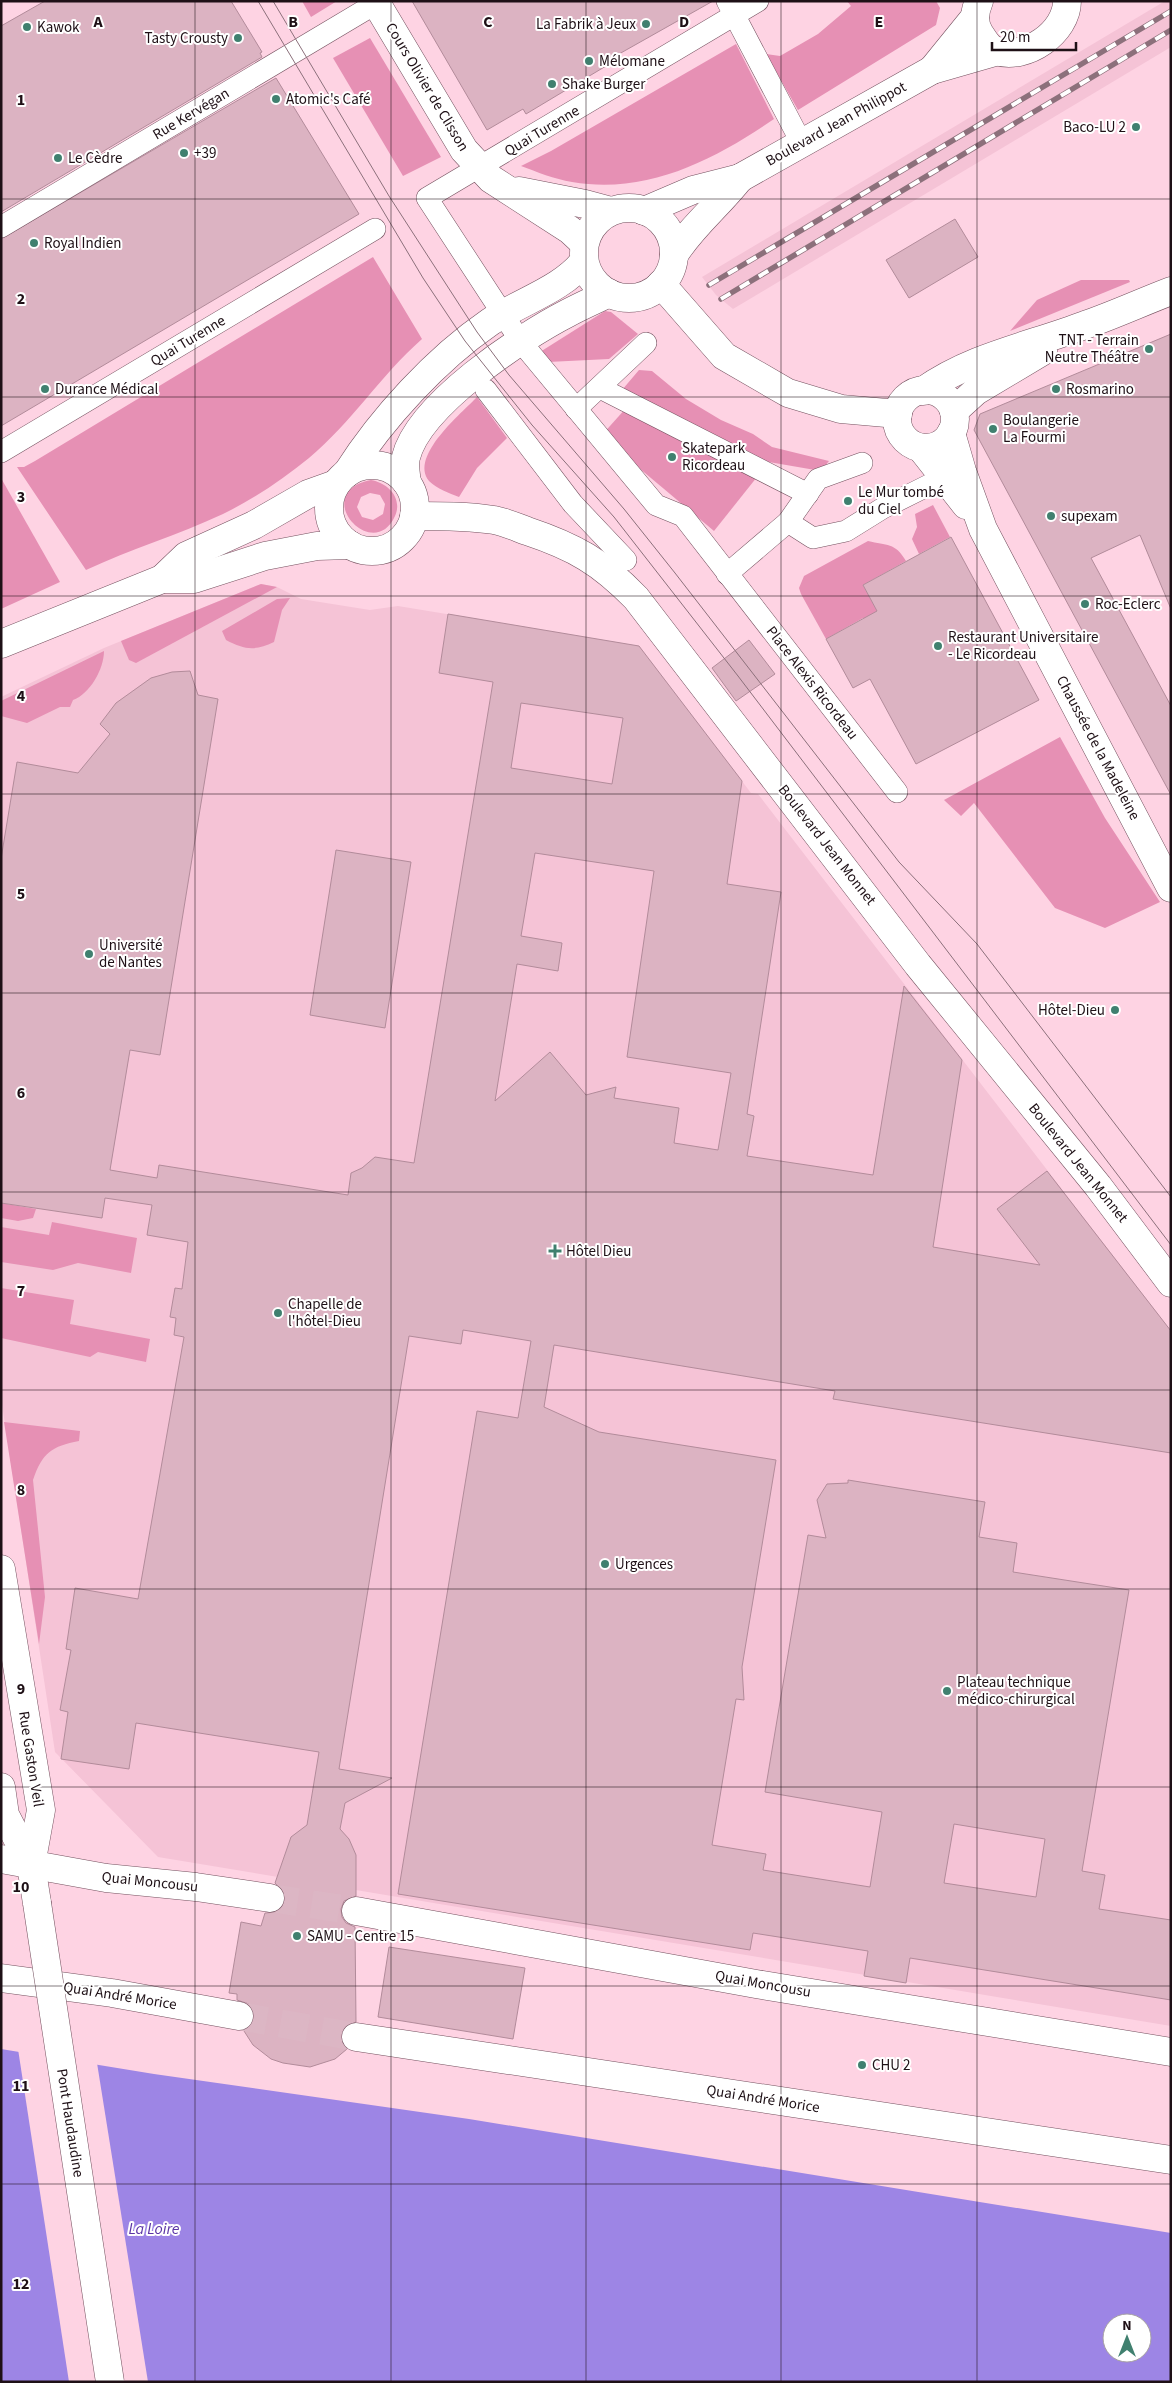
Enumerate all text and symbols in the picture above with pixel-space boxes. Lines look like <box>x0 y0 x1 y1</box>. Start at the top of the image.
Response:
text: A <box>92 11 103 33</box>
text: B <box>288 11 298 33</box>
text: C <box>483 11 493 33</box>
text: D <box>679 11 689 33</box>
text: E <box>875 11 883 33</box>
place label: La Fabrik à Jeux <box>536 14 636 35</box>
place label: Kawok <box>37 17 80 38</box>
marker: La Fabrik à Jeux <box>640 18 652 30</box>
street label: Cours Olivier de Clisson <box>380 19 474 155</box>
scale bar <box>992 20 1076 52</box>
marker: Kawok <box>21 21 33 33</box>
text: 20 m <box>1000 27 1030 48</box>
place label: Tasty Crousty <box>144 28 228 49</box>
marker: Tasty Crousty <box>232 32 244 44</box>
place label: Mélomane <box>599 51 665 72</box>
marker: Mélomane <box>583 55 595 67</box>
place label: Shake Burger <box>562 74 646 95</box>
street label: Boulevard Jean Philippot <box>762 77 910 171</box>
marker: Shake Burger <box>546 78 558 90</box>
street label: Rue Kervégan <box>149 83 233 145</box>
text: 1 <box>17 89 25 111</box>
place label: Atomic's Café <box>286 89 370 110</box>
marker: Atomic's Café <box>270 93 282 105</box>
street label: Quai Turenne <box>500 100 584 162</box>
place label: Baco-LU 2 <box>1063 117 1126 138</box>
marker: Baco-LU 2 <box>1130 121 1142 133</box>
place label: +39 <box>194 143 216 164</box>
marker: +39 <box>178 147 190 159</box>
place label: Le Cèdre <box>68 148 122 169</box>
marker: Le Cèdre <box>52 152 64 164</box>
place label: Royal Indien <box>44 233 121 254</box>
marker: Royal Indien <box>28 237 40 249</box>
text: 2 <box>17 288 25 310</box>
street label: Quai Turenne <box>146 310 230 372</box>
place label: TNT - Terrain Neutre Théâtre <box>1045 330 1139 368</box>
marker: TNT - Terrain Neutre Théâtre <box>1143 343 1155 355</box>
place label: Durance Médical <box>55 379 159 400</box>
place label: Rosmarino <box>1066 379 1134 400</box>
marker: Durance Médical <box>39 383 51 395</box>
marker: Rosmarino <box>1050 383 1062 395</box>
place label: Boulangerie La Fourmi <box>1003 410 1079 448</box>
marker: Boulangerie La Fourmi <box>987 423 999 435</box>
place label: Skatepark Ricordeau <box>682 438 746 476</box>
marker: Skatepark Ricordeau <box>666 451 678 463</box>
place label: Le Mur tombé du Ciel <box>858 482 944 520</box>
text: 3 <box>17 486 25 508</box>
marker: Le Mur tombé du Ciel <box>842 495 854 507</box>
place label: supexam <box>1061 506 1118 527</box>
marker: supexam <box>1045 510 1057 522</box>
place label: Roc-Eclerc <box>1095 594 1161 615</box>
marker: Roc-Eclerc <box>1079 598 1091 610</box>
street label: Place Alexis Ricordeau <box>761 622 863 744</box>
place label: Restaurant Universitaire - Le Ricordeau <box>948 627 1099 665</box>
marker: Restaurant Universitaire - Le Ricordeau <box>932 640 944 652</box>
street label: Chaussée de la Madeleine <box>1051 672 1145 824</box>
text: 4 <box>17 685 26 707</box>
street label: Boulevard Jean Monnet <box>773 780 881 910</box>
text: 5 <box>17 883 25 905</box>
place label: Université de Nantes <box>99 935 162 973</box>
marker: Université de Nantes <box>83 948 95 960</box>
place label: Hôtel-Dieu <box>1038 1000 1105 1021</box>
marker: Hôtel-Dieu <box>1109 1004 1121 1016</box>
text: 6 <box>17 1082 25 1104</box>
street label: Boulevard Jean Monnet <box>1023 1099 1133 1227</box>
place label: Hôtel Dieu <box>566 1241 631 1262</box>
marker: Hôtel Dieu <box>548 1244 562 1258</box>
text: 7 <box>17 1280 25 1302</box>
place label: Chapelle de l'hôtel-Dieu <box>288 1294 362 1332</box>
marker: Chapelle de l'hôtel-Dieu <box>272 1307 284 1319</box>
text: 8 <box>17 1479 25 1501</box>
place label: Urgences <box>615 1554 673 1575</box>
marker: Urgences <box>599 1558 611 1570</box>
place label: Plateau technique médico-chirurgical <box>957 1672 1075 1710</box>
text: 9 <box>17 1678 25 1700</box>
marker: Plateau technique médico-chirurgical <box>941 1685 953 1697</box>
street label: Rue Gaston Veil <box>13 1710 49 1809</box>
street label: Quai Moncousu <box>101 1866 199 1898</box>
text: 10 <box>13 1876 29 1898</box>
place label: SAMU - Centre 15 <box>307 1926 414 1947</box>
marker: SAMU - Centre 15 <box>291 1930 303 1942</box>
street label: Quai Moncousu <box>713 1965 813 2003</box>
street label: Quai André Morice <box>62 1977 178 2015</box>
place label: CHU 2 <box>872 2055 910 2076</box>
marker: CHU 2 <box>856 2059 868 2071</box>
street label: Pont Haudaudine <box>51 2067 89 2179</box>
text: 11 <box>13 2075 29 2097</box>
street label: Quai André Morice <box>705 2080 821 2118</box>
water label: La Loire <box>128 2218 180 2240</box>
text: 12 <box>13 2273 29 2295</box>
north arrow <box>1102 2313 1152 2363</box>
text: N <box>1122 2316 1132 2336</box>

